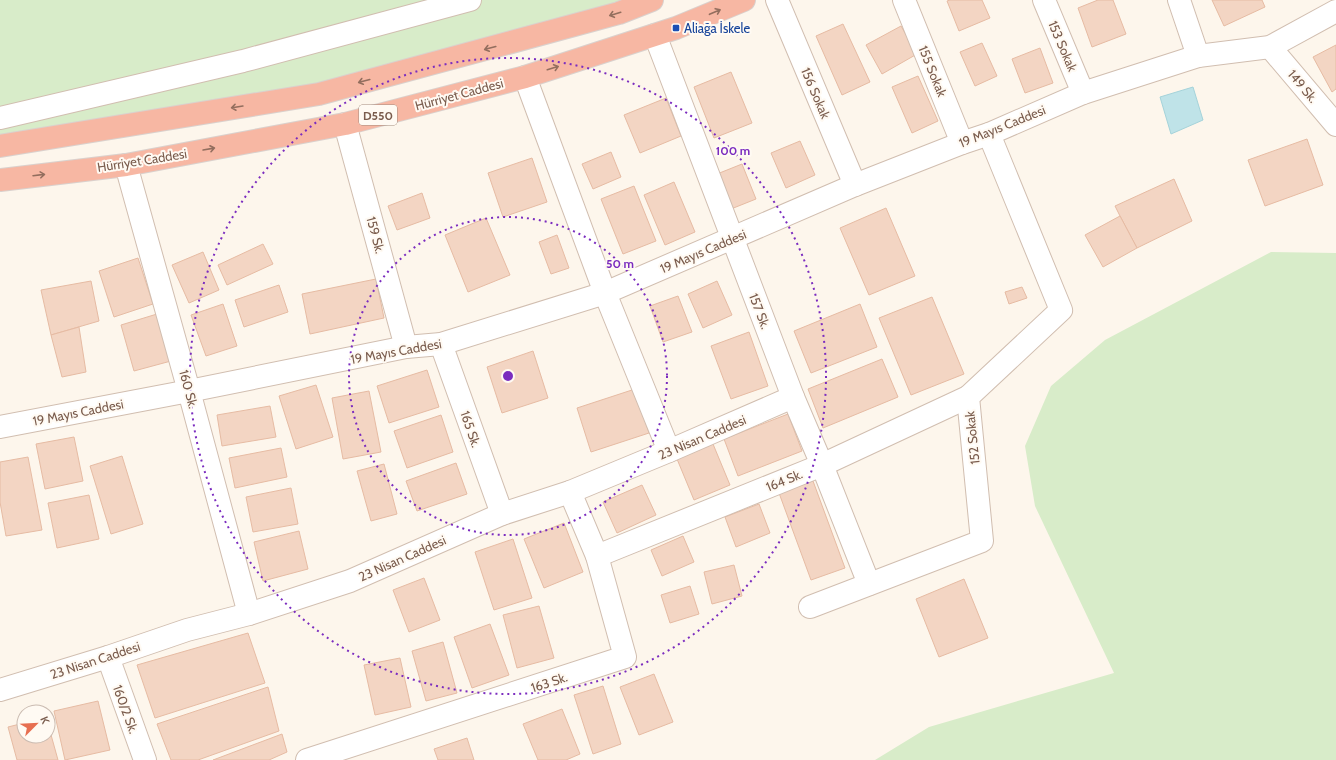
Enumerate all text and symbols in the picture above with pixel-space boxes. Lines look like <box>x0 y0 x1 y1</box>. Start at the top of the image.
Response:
one-way arrow <box>709 8 721 15</box>
one-way arrow <box>609 11 622 18</box>
street label: 153 Sokak <box>1045 18 1081 74</box>
place label: Aliağa İskele <box>684 20 751 36</box>
marker: Aliağa İskele <box>671 23 681 33</box>
street label: 155 Sokak <box>916 43 951 99</box>
one-way arrow <box>484 45 497 52</box>
one-way arrow <box>546 64 559 71</box>
street label: 156 Sokak <box>798 65 834 121</box>
street label: 149 Sk. <box>1285 66 1322 106</box>
street label: Hürriyet Caddesi <box>413 75 505 113</box>
one-way arrow <box>358 78 371 86</box>
street label: 19 Mayıs Caddesi <box>956 101 1048 151</box>
one-way arrow <box>231 103 244 111</box>
road number: D550 <box>359 105 397 125</box>
text: 100 m <box>716 143 750 158</box>
street label: Hürriyet Caddesi <box>96 145 188 175</box>
one-way arrow <box>202 145 215 153</box>
one-way arrow <box>32 172 45 179</box>
street label: 159 Sk. <box>363 215 389 256</box>
street label: 19 Mayıs Caddesi <box>657 226 749 276</box>
text: 50 m <box>606 256 634 271</box>
street label: 157 Sk. <box>746 291 774 331</box>
street label: 19 Mayıs Caddesi <box>349 335 443 367</box>
street label: 160 Sk. <box>176 368 202 411</box>
centre of rings <box>501 369 515 383</box>
street label: 19 Mayıs Caddesi <box>31 395 125 429</box>
street label: 165 Sk. <box>457 409 485 450</box>
street label: 152 Sokak <box>961 410 983 465</box>
street label: 23 Nisan Caddesi <box>656 411 748 463</box>
street label: 164 Sk. <box>763 465 805 495</box>
street label: 23 Nisan Caddesi <box>356 532 448 584</box>
street label: 23 Nisan Caddesi <box>48 638 142 682</box>
street label: 163 Sk. <box>529 668 570 695</box>
street label: 160/2 Sk. <box>110 683 142 736</box>
north arrow <box>16 704 56 744</box>
text: K <box>37 714 53 726</box>

